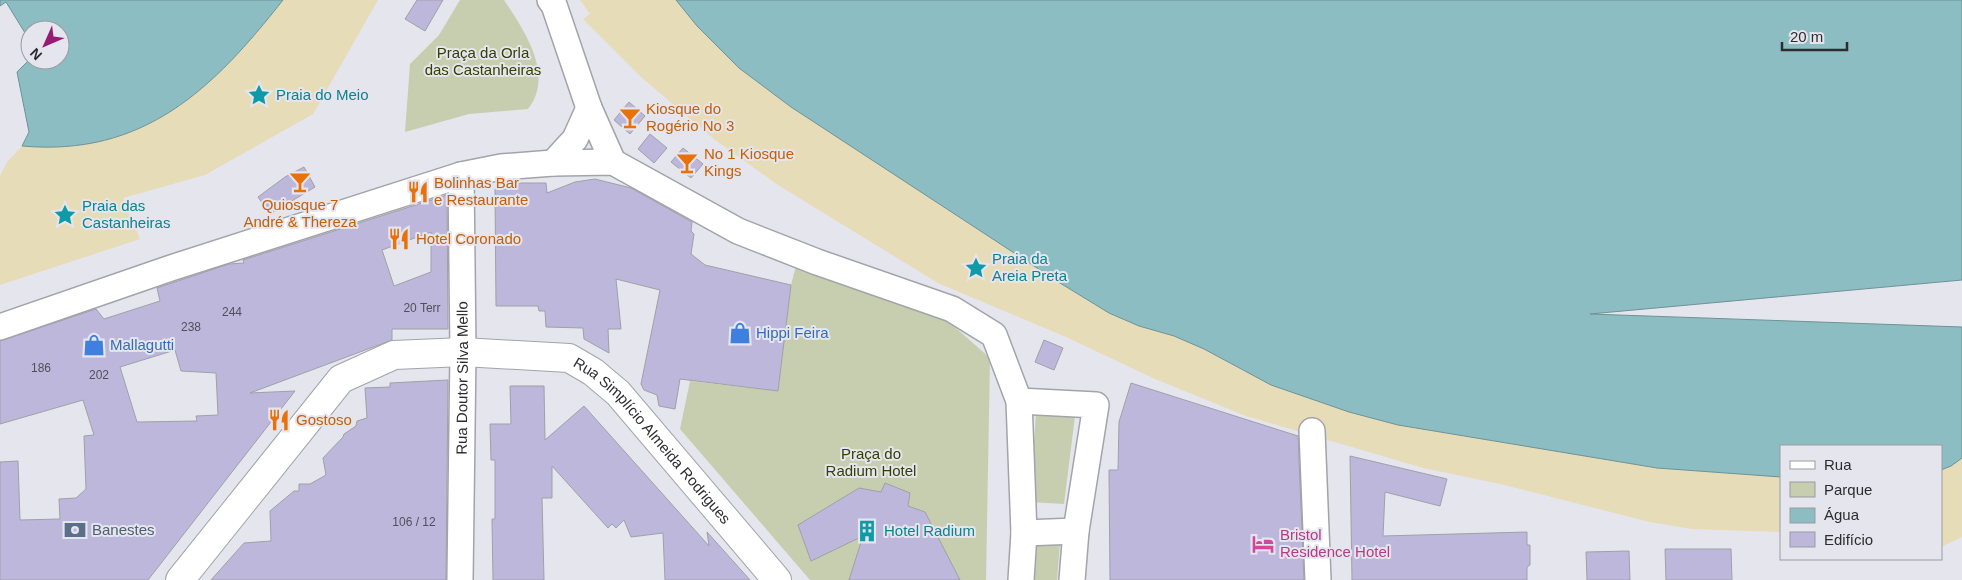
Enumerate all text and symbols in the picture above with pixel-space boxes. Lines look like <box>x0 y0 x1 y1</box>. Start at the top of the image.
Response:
north arrow <box>20 20 70 70</box>
scale bar <box>1782 20 1847 52</box>
text: 20 m <box>1790 28 1823 45</box>
park label: Praça da Orla das Castanheiras <box>425 44 541 78</box>
text: N <box>27 45 45 63</box>
place icon: Praia do Meio <box>246 82 272 108</box>
place label: Praia do Meio <box>276 86 369 103</box>
place label: Kiosque do Rogério No 3 <box>646 100 734 134</box>
bar icon: Kiosque do Rogério No 3 <box>617 105 643 131</box>
place label: No 1 Kiosque Kings <box>704 145 794 179</box>
bar icon: No 1 Kiosque Kings <box>674 150 700 176</box>
bar icon: Quiosque 7 André & Thereza <box>287 169 313 195</box>
place label: Bolinhas Bar e Restaurante <box>434 174 528 208</box>
restaurant icon: Bolinhas Bar e Restaurante <box>405 179 431 205</box>
place label: Quiosque 7 André & Thereza <box>243 196 357 230</box>
place label: Praia das Castanheiras <box>82 197 170 231</box>
place icon: Praia das Castanheiras <box>52 202 78 228</box>
restaurant icon: Hotel Coronado <box>386 226 412 252</box>
place label: Hotel Coronado <box>416 230 521 247</box>
place label: Praia da Areia Preta <box>992 250 1068 284</box>
place icon: Praia da Areia Preta <box>963 255 989 281</box>
house number: 20 Terr <box>403 301 441 315</box>
street label: Rua Doutor Silva Mello <box>453 301 471 455</box>
house number: 244 <box>222 305 242 319</box>
house number: 238 <box>181 320 201 334</box>
shop icon: Hippi Feira <box>727 320 753 346</box>
place label: Hippi Feira <box>756 324 829 341</box>
shop icon: Mallagutti <box>81 332 107 358</box>
place label: Mallagutti <box>110 336 174 353</box>
street label: Rua Simplício Almeida Rodrigues <box>571 354 734 527</box>
house number: 186 <box>31 361 51 375</box>
house number: 202 <box>89 368 109 382</box>
restaurant icon: Gostoso <box>266 407 292 433</box>
place label: Gostoso <box>296 411 352 428</box>
park label: Praça do Radium Hotel <box>826 445 916 479</box>
legend <box>1780 445 1942 560</box>
text: Rua <box>1824 456 1852 473</box>
text: Parque <box>1824 481 1872 498</box>
text: Água <box>1824 506 1860 523</box>
house number: 106 / 12 <box>392 515 436 529</box>
bank icon: Banestes <box>62 517 88 543</box>
building icon: Hotel Radium <box>854 518 880 544</box>
place label: Banestes <box>92 521 155 538</box>
place label: Hotel Radium <box>884 522 975 539</box>
place label: Bristol Residence Hotel <box>1280 526 1390 560</box>
hotel icon: Bristol Residence Hotel <box>1250 531 1276 557</box>
text: Edifício <box>1824 531 1873 548</box>

